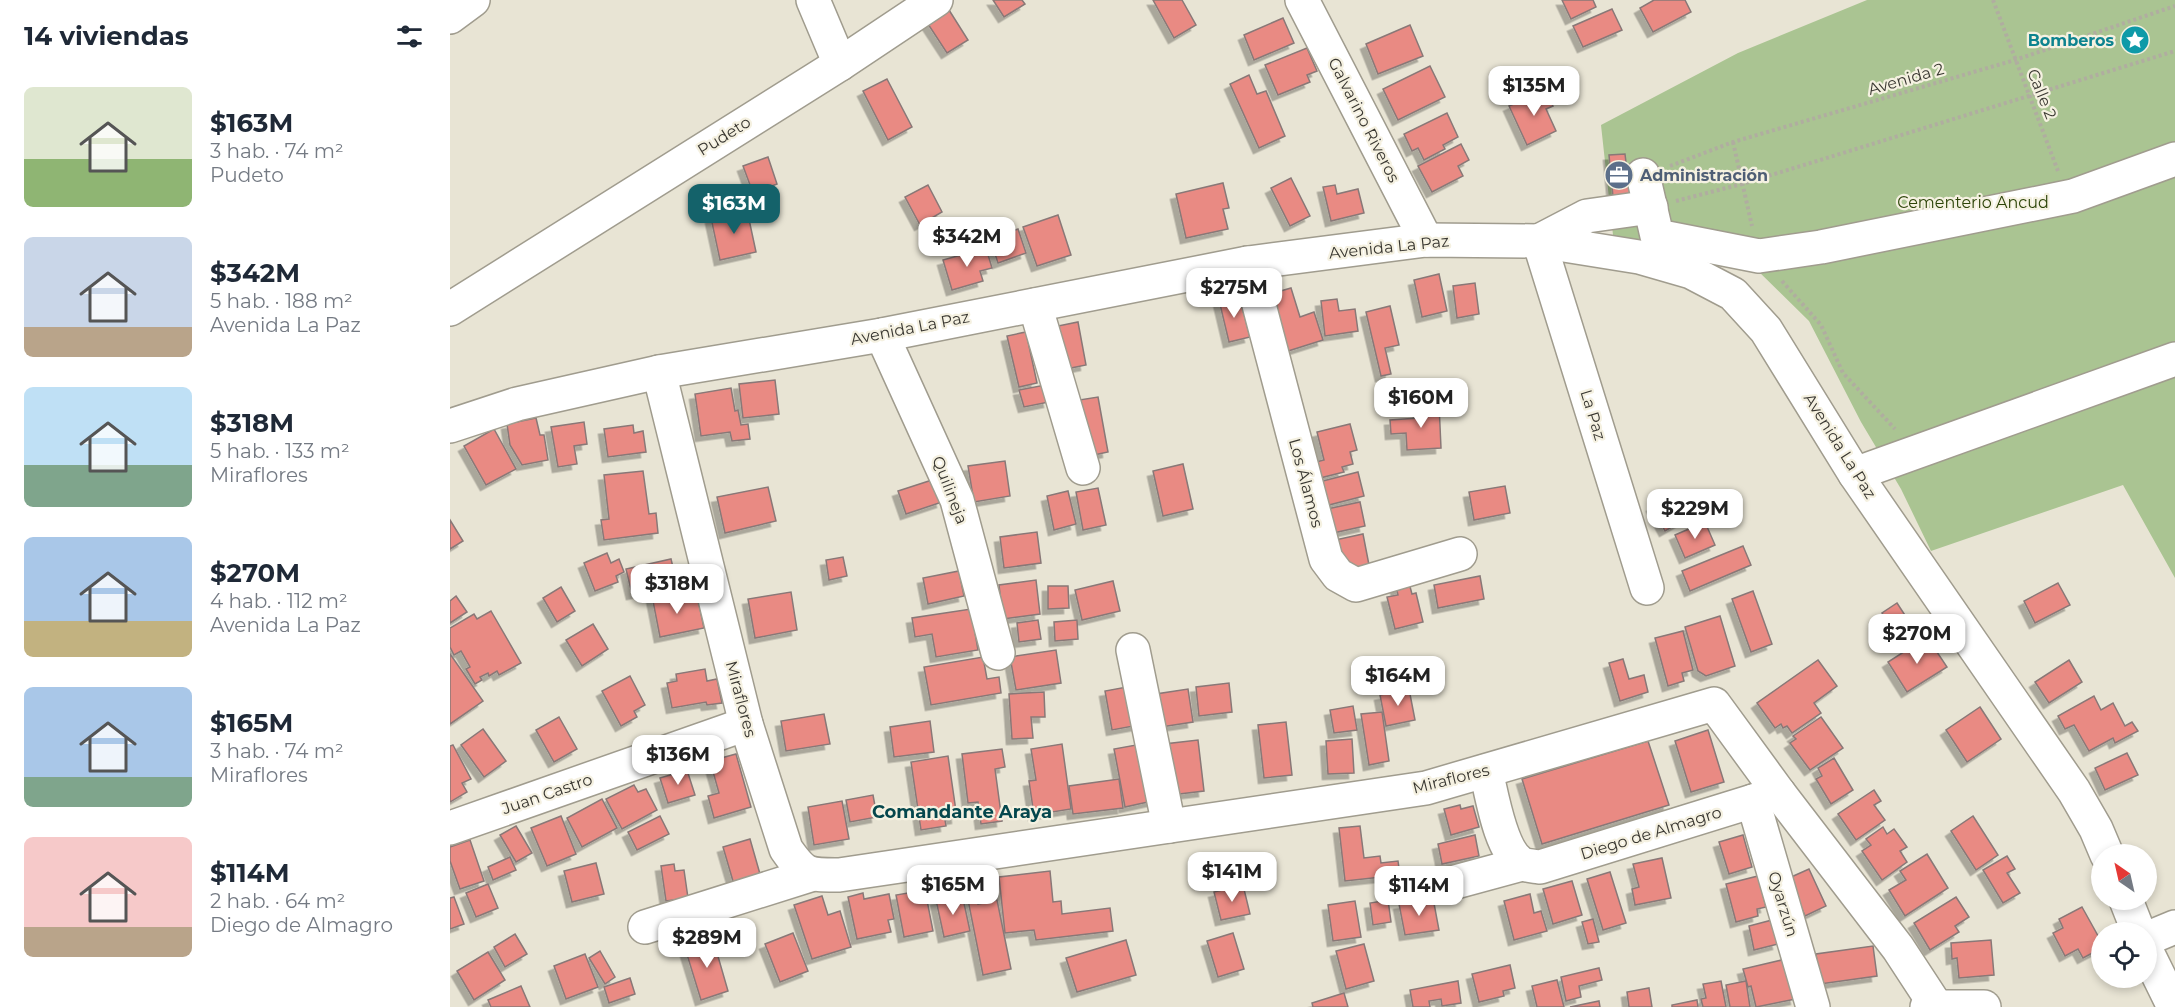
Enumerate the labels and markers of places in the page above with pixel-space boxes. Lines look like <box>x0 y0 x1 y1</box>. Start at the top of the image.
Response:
place icon: Bomberos <box>2119 24 2151 56</box>
place label: Bomberos <box>2028 31 2115 50</box>
pin: $135M <box>1492 66 1576 117</box>
office icon: Administración <box>1603 159 1635 191</box>
place label: Administración <box>1639 166 1768 185</box>
pin: $163M <box>692 184 776 235</box>
pin: $342M <box>925 217 1009 268</box>
pin: $275M <box>1192 268 1276 319</box>
pin: $160M <box>1379 378 1463 429</box>
pin: $229M <box>1653 489 1737 540</box>
pin: $318M <box>635 564 719 615</box>
pin: $270M <box>1875 614 1959 665</box>
pin: $164M <box>1356 656 1440 707</box>
pin: $136M <box>636 735 720 786</box>
pin: $141M <box>1190 852 1274 903</box>
pin: $165M <box>911 865 995 916</box>
pin: $114M <box>1377 866 1461 917</box>
pin: $289M <box>665 918 749 969</box>

